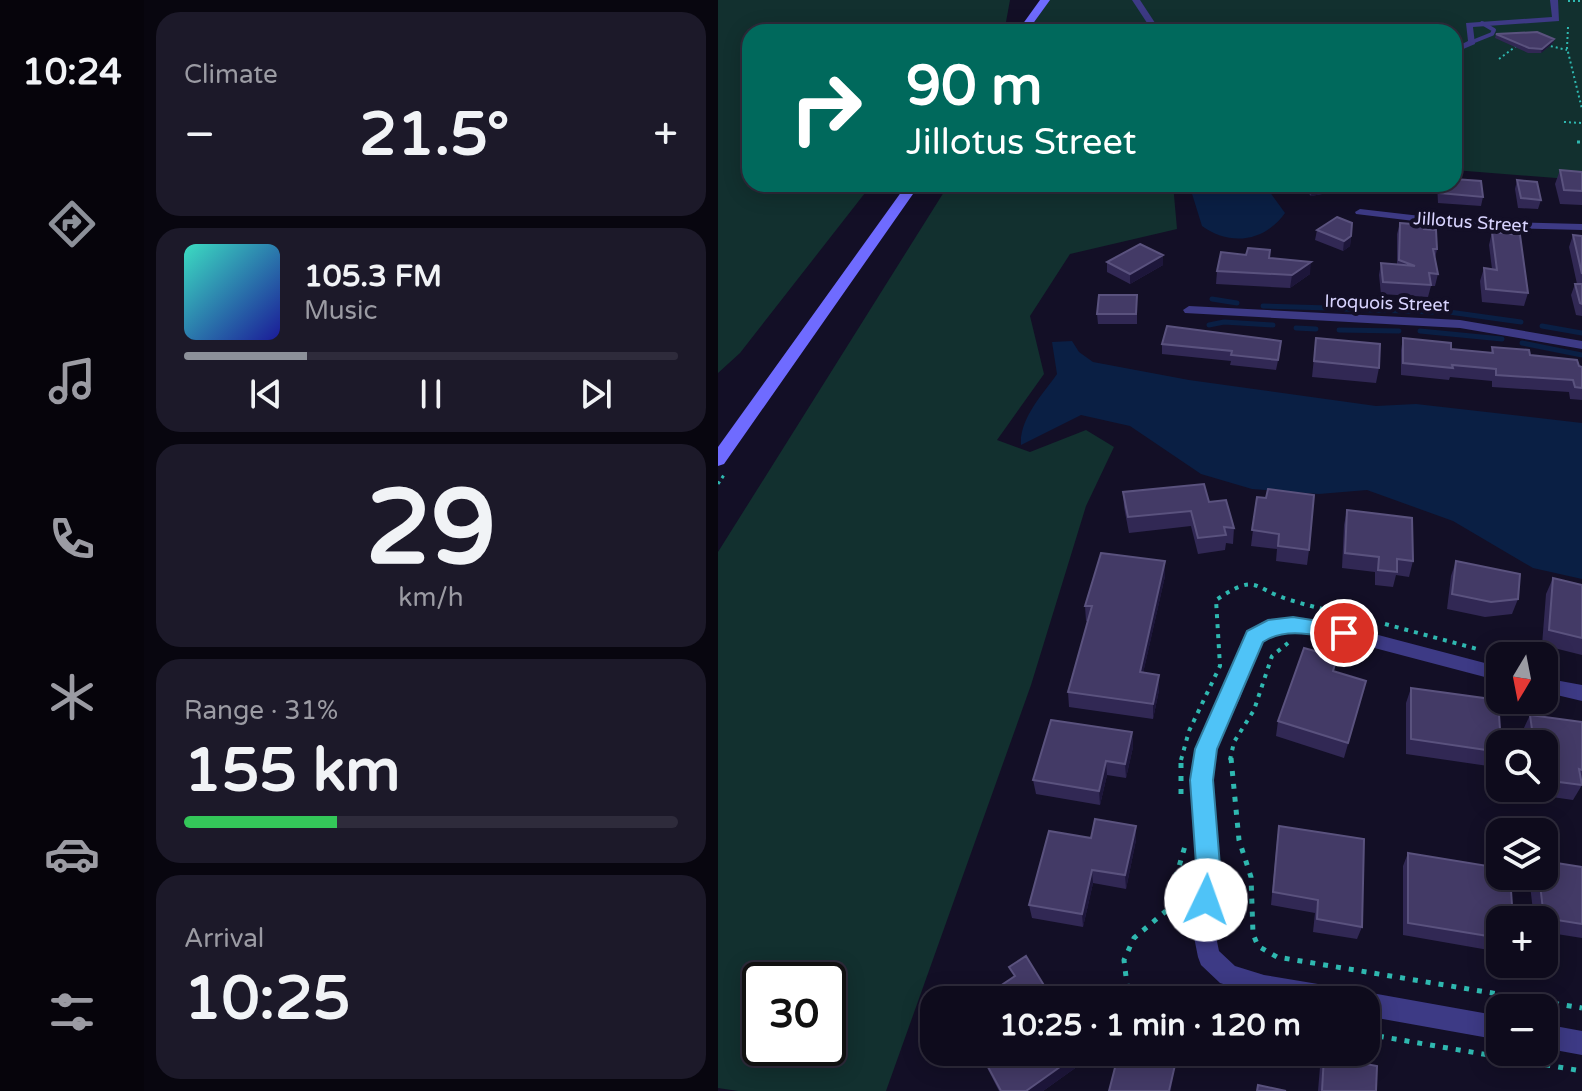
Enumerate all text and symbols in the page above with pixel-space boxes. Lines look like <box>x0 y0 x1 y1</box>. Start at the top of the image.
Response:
text: 10:24 <box>22 51 122 94</box>
text: 90 m <box>906 53 1042 120</box>
icon: right <box>774 56 878 160</box>
text: Climate <box>184 59 278 90</box>
text: 21.5° <box>359 99 509 171</box>
text: − <box>184 109 215 162</box>
text: + <box>653 109 678 162</box>
text: Jillotus Street <box>906 121 1137 164</box>
icon: directions <box>44 196 100 252</box>
street label: Jillotus Street <box>1413 207 1529 237</box>
text: 105.3 FM <box>304 258 442 295</box>
street label: Iroquois Street <box>1324 290 1450 316</box>
text: Music <box>304 295 377 326</box>
icon: music <box>44 353 100 409</box>
icon: previous <box>244 372 288 416</box>
icon: pause <box>409 372 453 416</box>
icon: next <box>574 372 618 416</box>
text: 29 <box>366 467 496 592</box>
icon: phone <box>44 511 100 567</box>
text: km/h <box>398 582 464 613</box>
pin <box>1310 599 1378 667</box>
icon: arrive <box>1322 611 1366 655</box>
north arrow <box>1486 642 1558 714</box>
map controls <box>1486 642 1558 1066</box>
icon: climate <box>44 669 100 725</box>
text: Range · 31% <box>184 695 338 726</box>
button: search <box>1486 730 1558 802</box>
text: 155 km <box>184 735 400 807</box>
button: layers <box>1486 818 1558 890</box>
icon: car <box>44 826 100 882</box>
position arrow <box>1164 858 1248 942</box>
button: + <box>1486 906 1558 978</box>
text: Arrival <box>184 923 264 954</box>
speed limit sign: 30 <box>742 962 846 1066</box>
text: 10:25 <box>184 963 350 1035</box>
icon: filters <box>44 984 100 1040</box>
button: − <box>1486 994 1558 1066</box>
text: 10:25 · 1 min · 120 m <box>999 1007 1301 1044</box>

